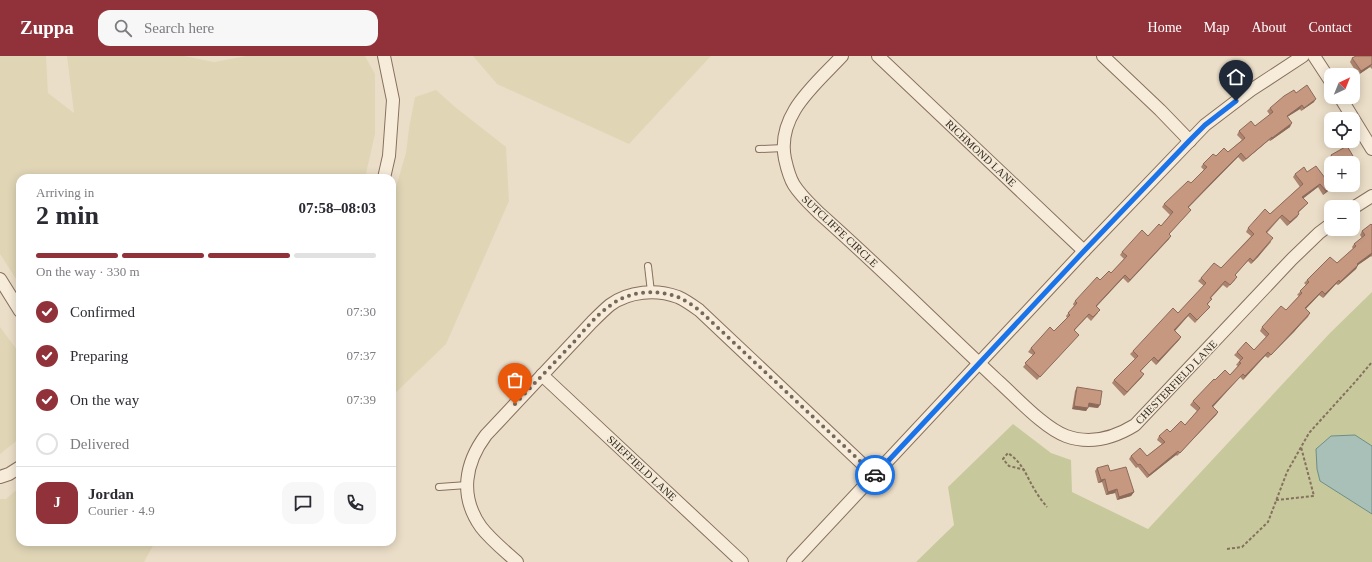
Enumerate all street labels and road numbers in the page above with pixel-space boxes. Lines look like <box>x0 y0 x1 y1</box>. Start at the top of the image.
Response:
street label: RICHMOND LANE <box>943 117 1019 189</box>
street label: SUTCLIFFE CIRCLE <box>800 193 881 269</box>
street label: CHESTERFIELD LANE <box>1133 337 1219 427</box>
street label: SHEFFIELD LANE <box>605 433 679 503</box>

